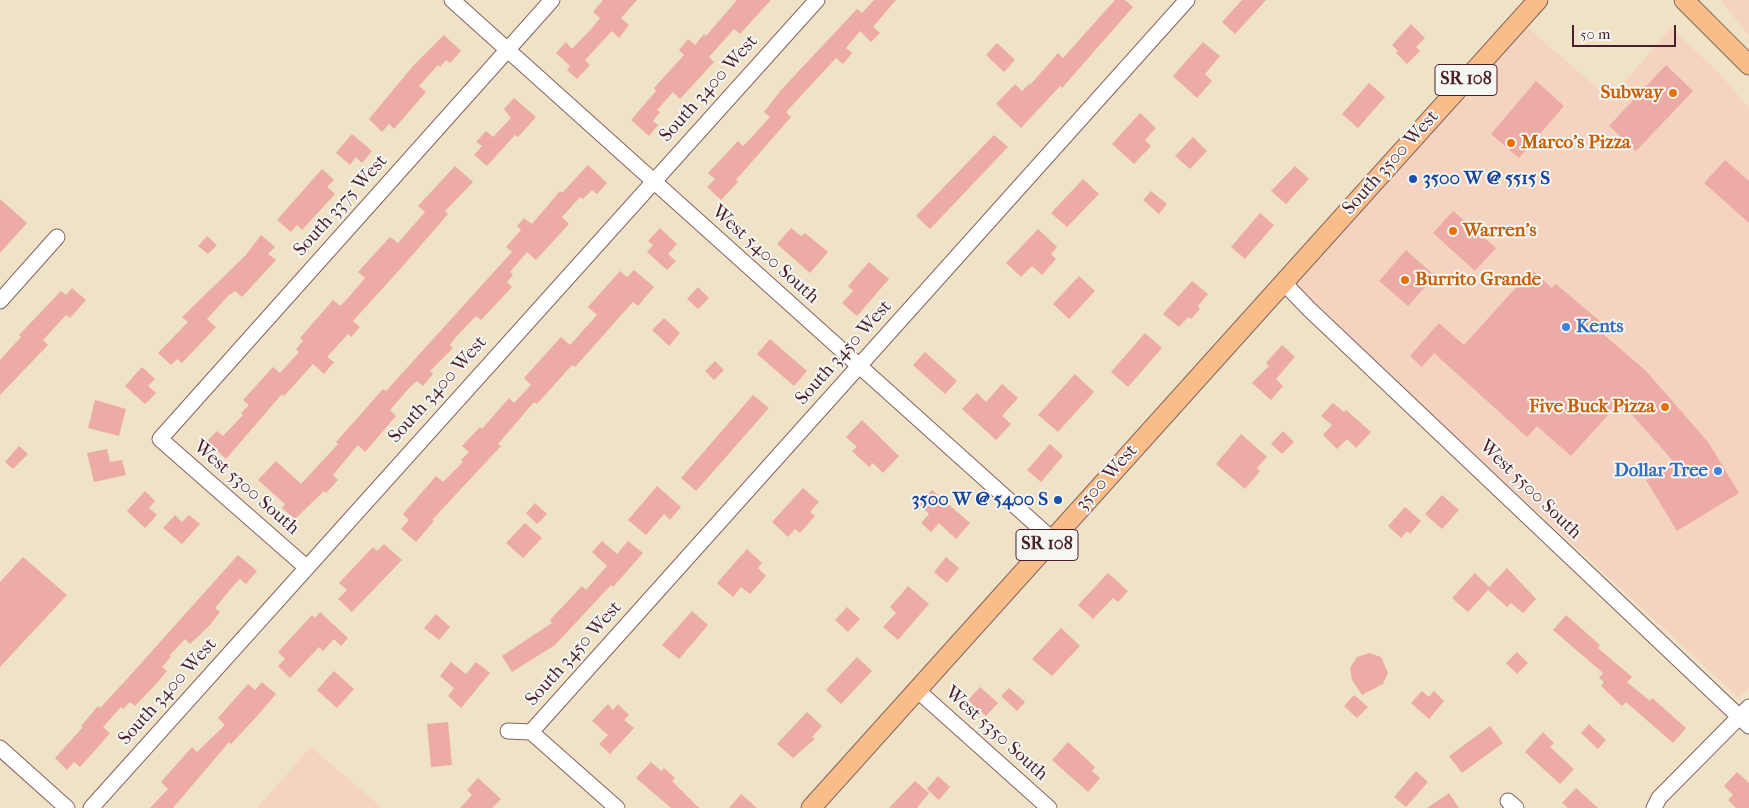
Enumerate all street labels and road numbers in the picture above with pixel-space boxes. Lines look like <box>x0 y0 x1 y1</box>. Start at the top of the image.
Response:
street label: South 3400 West <box>655 31 763 147</box>
road number: SR 108 <box>1435 64 1497 96</box>
street label: South 3500 West <box>1338 106 1444 220</box>
street label: South 3375 West <box>289 150 393 262</box>
street label: West 5400 South <box>707 201 823 309</box>
street label: South 3450 West <box>791 296 897 410</box>
street label: South 3400 West <box>384 332 492 448</box>
street label: West 5500 South <box>1474 435 1586 545</box>
street label: West 5300 South <box>188 436 304 540</box>
street label: 3500 West <box>1071 440 1143 516</box>
road number: SR 108 <box>1016 530 1078 560</box>
street label: South 3450 West <box>521 597 627 711</box>
street label: South 3400 West <box>114 634 222 750</box>
street label: West 5350 South <box>940 682 1052 786</box>

